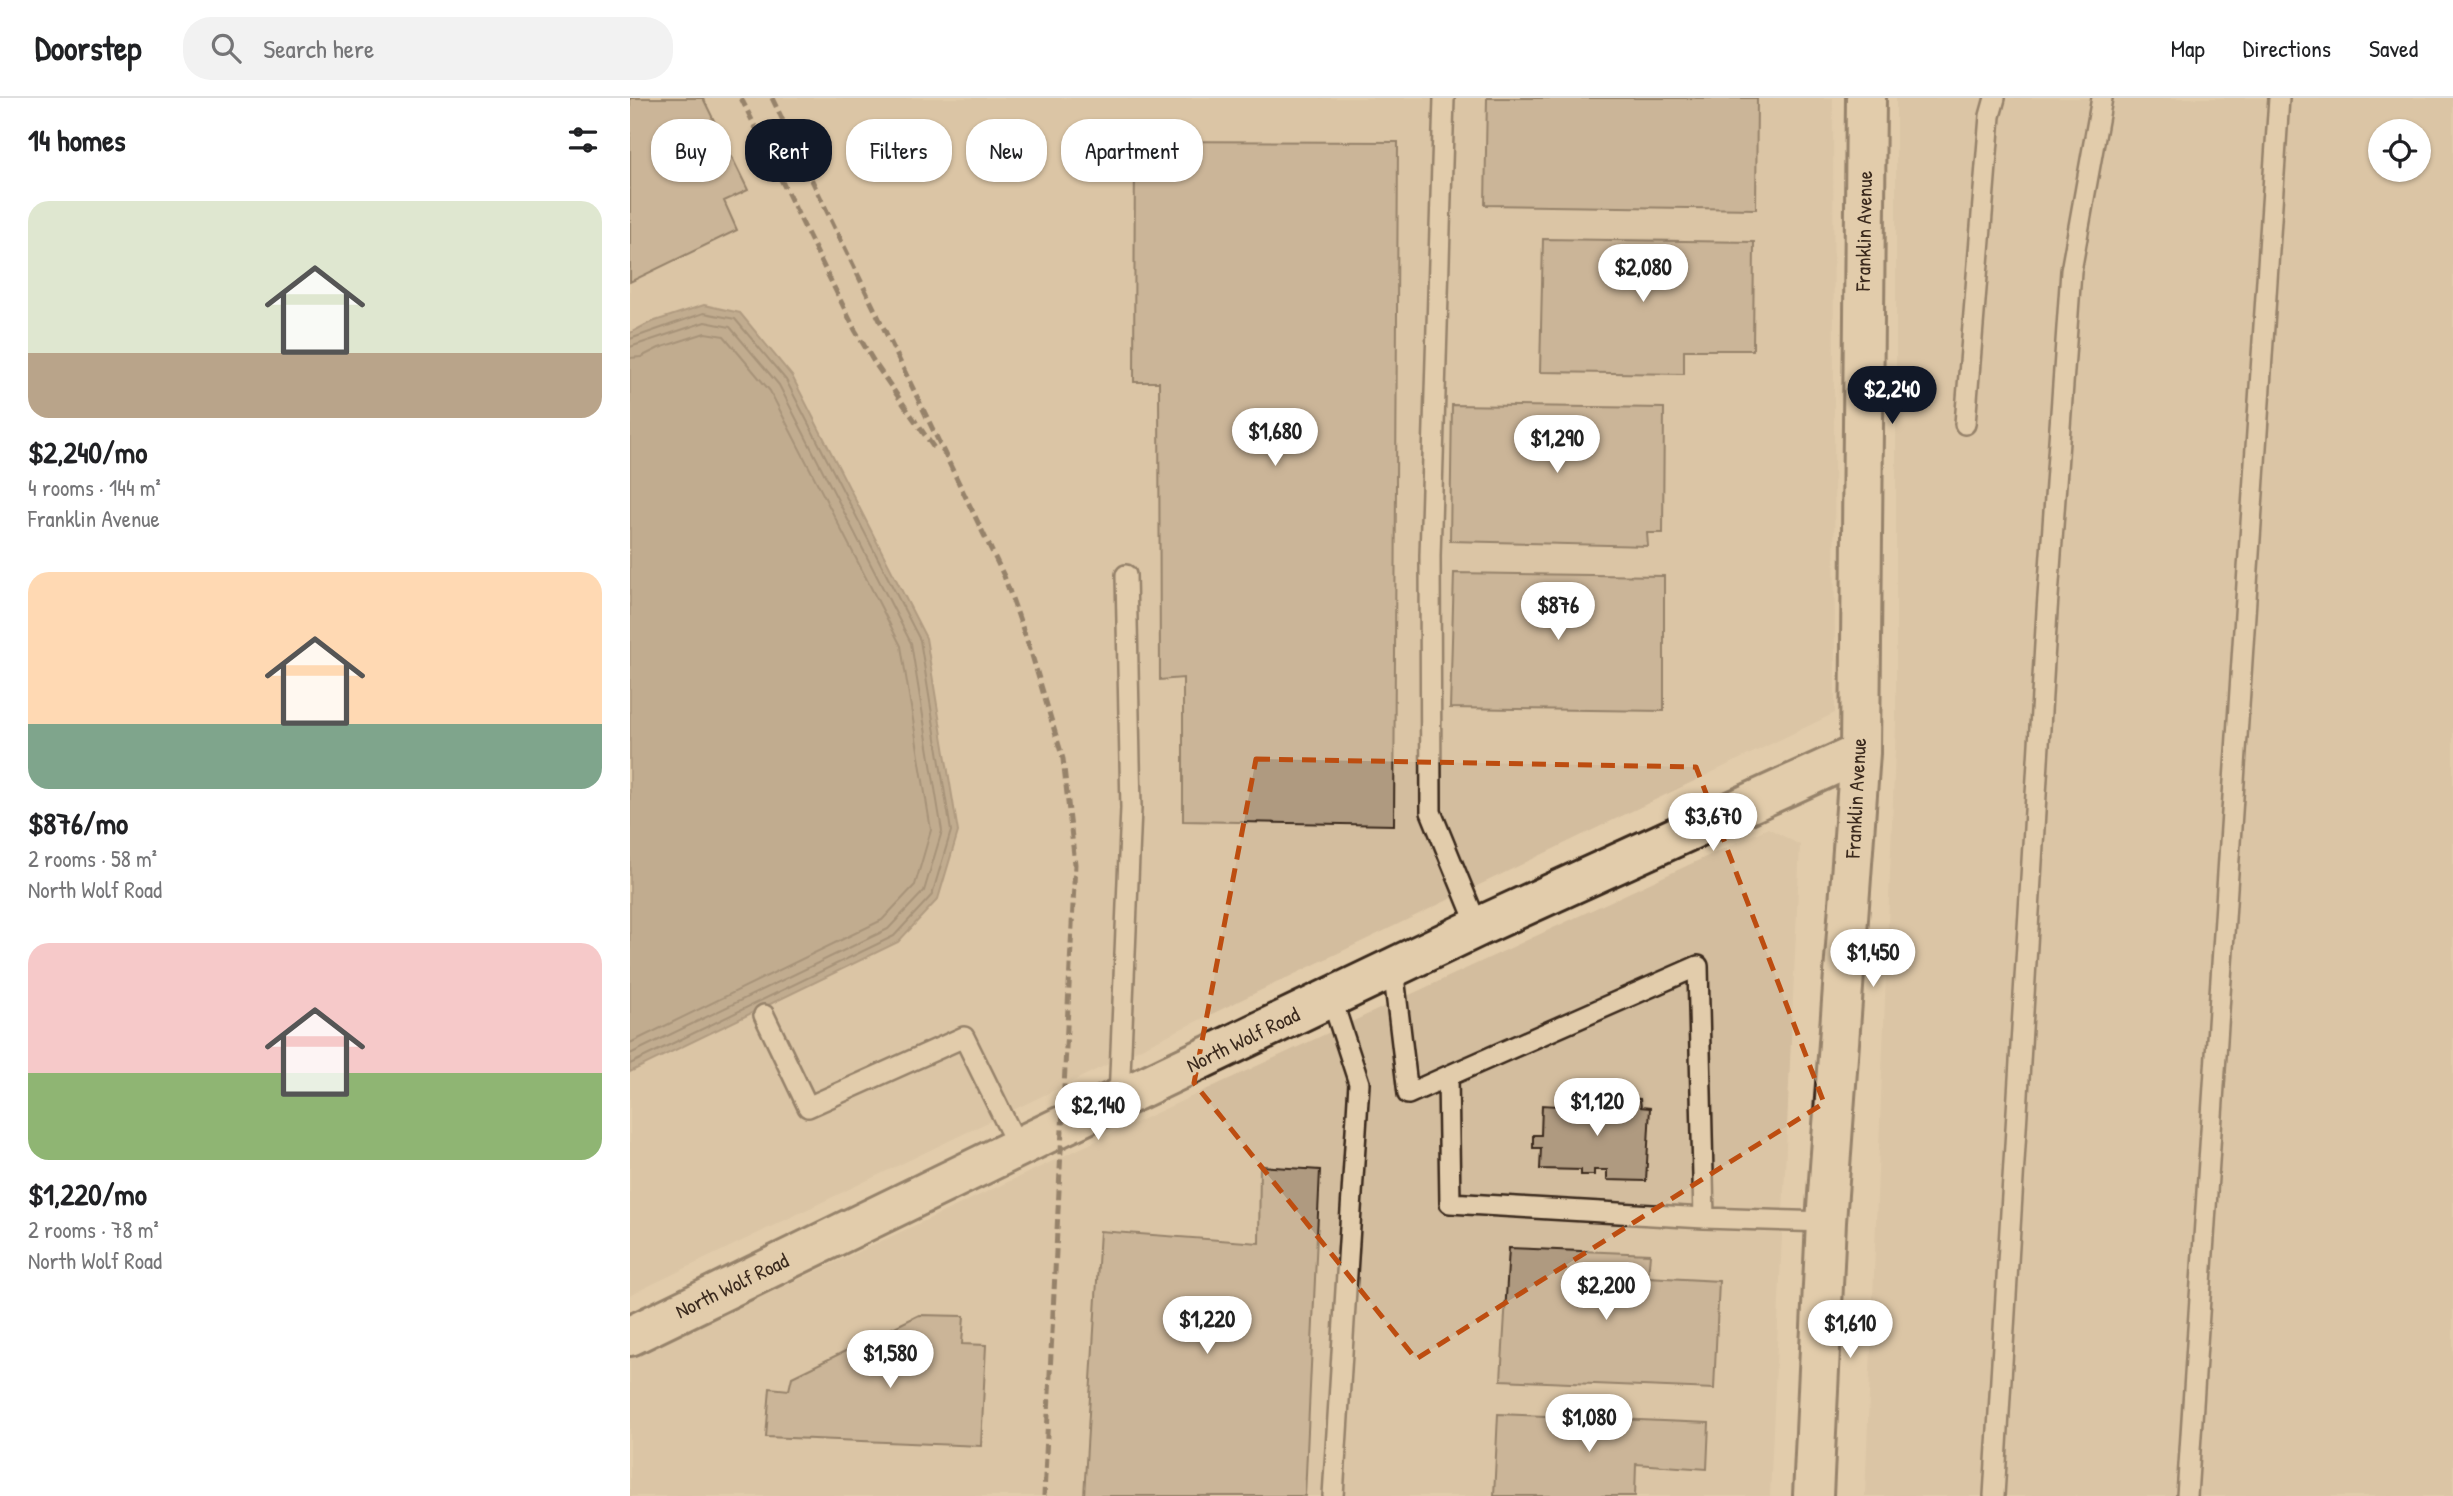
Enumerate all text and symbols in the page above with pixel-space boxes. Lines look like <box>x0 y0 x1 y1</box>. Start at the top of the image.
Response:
search box <box>183 17 673 80</box>
text: Doorstep <box>35 26 141 70</box>
icon: search <box>207 29 245 67</box>
text: Search here <box>263 31 374 66</box>
text: Map <box>2171 32 2205 64</box>
text: Directions <box>2243 32 2331 64</box>
text: Saved <box>2369 32 2418 64</box>
chip: Buy <box>651 119 731 182</box>
chip: Rent <box>745 119 832 182</box>
chip: Filters <box>846 119 952 182</box>
chip: New <box>966 119 1047 182</box>
chip: Apartment <box>1061 119 1203 182</box>
map controls <box>2368 119 2431 182</box>
button: locate <box>2368 119 2431 182</box>
text: 14 homes <box>28 120 126 160</box>
icon: filters <box>564 121 602 159</box>
street label: Franklin Avenue <box>1848 171 1879 292</box>
pin: $2,080 <box>1586 244 1700 304</box>
icon: home <box>252 247 378 373</box>
text: $2,080 <box>1614 251 1672 282</box>
pin: $2,240 <box>1835 366 1949 426</box>
text: $2,240 <box>1864 373 1920 404</box>
pin: $1,680 <box>1218 408 1332 468</box>
text: $1,680 <box>1248 415 1302 446</box>
pin: $1,290 <box>1500 416 1614 475</box>
text: $1,290 <box>1530 422 1584 453</box>
text: $2,240/mo <box>28 432 147 472</box>
text: 4 rooms · 144 m² <box>28 472 161 503</box>
text: Franklin Avenue <box>28 503 160 534</box>
pin: $876 <box>1517 582 1599 642</box>
text: $876 <box>1537 589 1579 620</box>
icon: home <box>252 618 378 744</box>
street label: Franklin Avenue <box>1838 737 1873 860</box>
pin: $3,670 <box>1656 794 1770 853</box>
text: $3,670 <box>1684 800 1742 831</box>
text: $876/mo <box>28 803 128 843</box>
text: 2 rooms · 58 m² <box>28 843 157 874</box>
text: North Wolf Road <box>28 874 162 905</box>
pin: $1,450 <box>1816 930 1930 989</box>
text: $1,450 <box>1846 936 1900 967</box>
icon: home <box>252 989 378 1115</box>
street label: North Wolf Road <box>1181 1000 1304 1079</box>
pin: $1,120 <box>1540 1079 1654 1138</box>
pin: $2,140 <box>1041 1082 1155 1142</box>
text: $1,120 <box>1570 1085 1624 1116</box>
text: $2,140 <box>1071 1089 1125 1120</box>
text: $1,220/mo <box>28 1174 147 1214</box>
text: 2 rooms · 78 m² <box>28 1214 159 1245</box>
text: North Wolf Road <box>28 1245 162 1276</box>
street label: North Wolf Road <box>670 1246 793 1325</box>
pin: $2,200 <box>1549 1262 1663 1322</box>
text: $2,200 <box>1577 1269 1635 1300</box>
pin: $1,220 <box>1150 1296 1264 1356</box>
pin: $1,610 <box>1793 1300 1907 1360</box>
text: $1,220 <box>1179 1303 1235 1334</box>
text: $1,610 <box>1824 1307 1876 1338</box>
pin: $1,580 <box>833 1330 947 1390</box>
text: $1,580 <box>863 1337 917 1368</box>
pin: $1,080 <box>1532 1394 1646 1454</box>
text: $1,080 <box>1561 1401 1617 1432</box>

